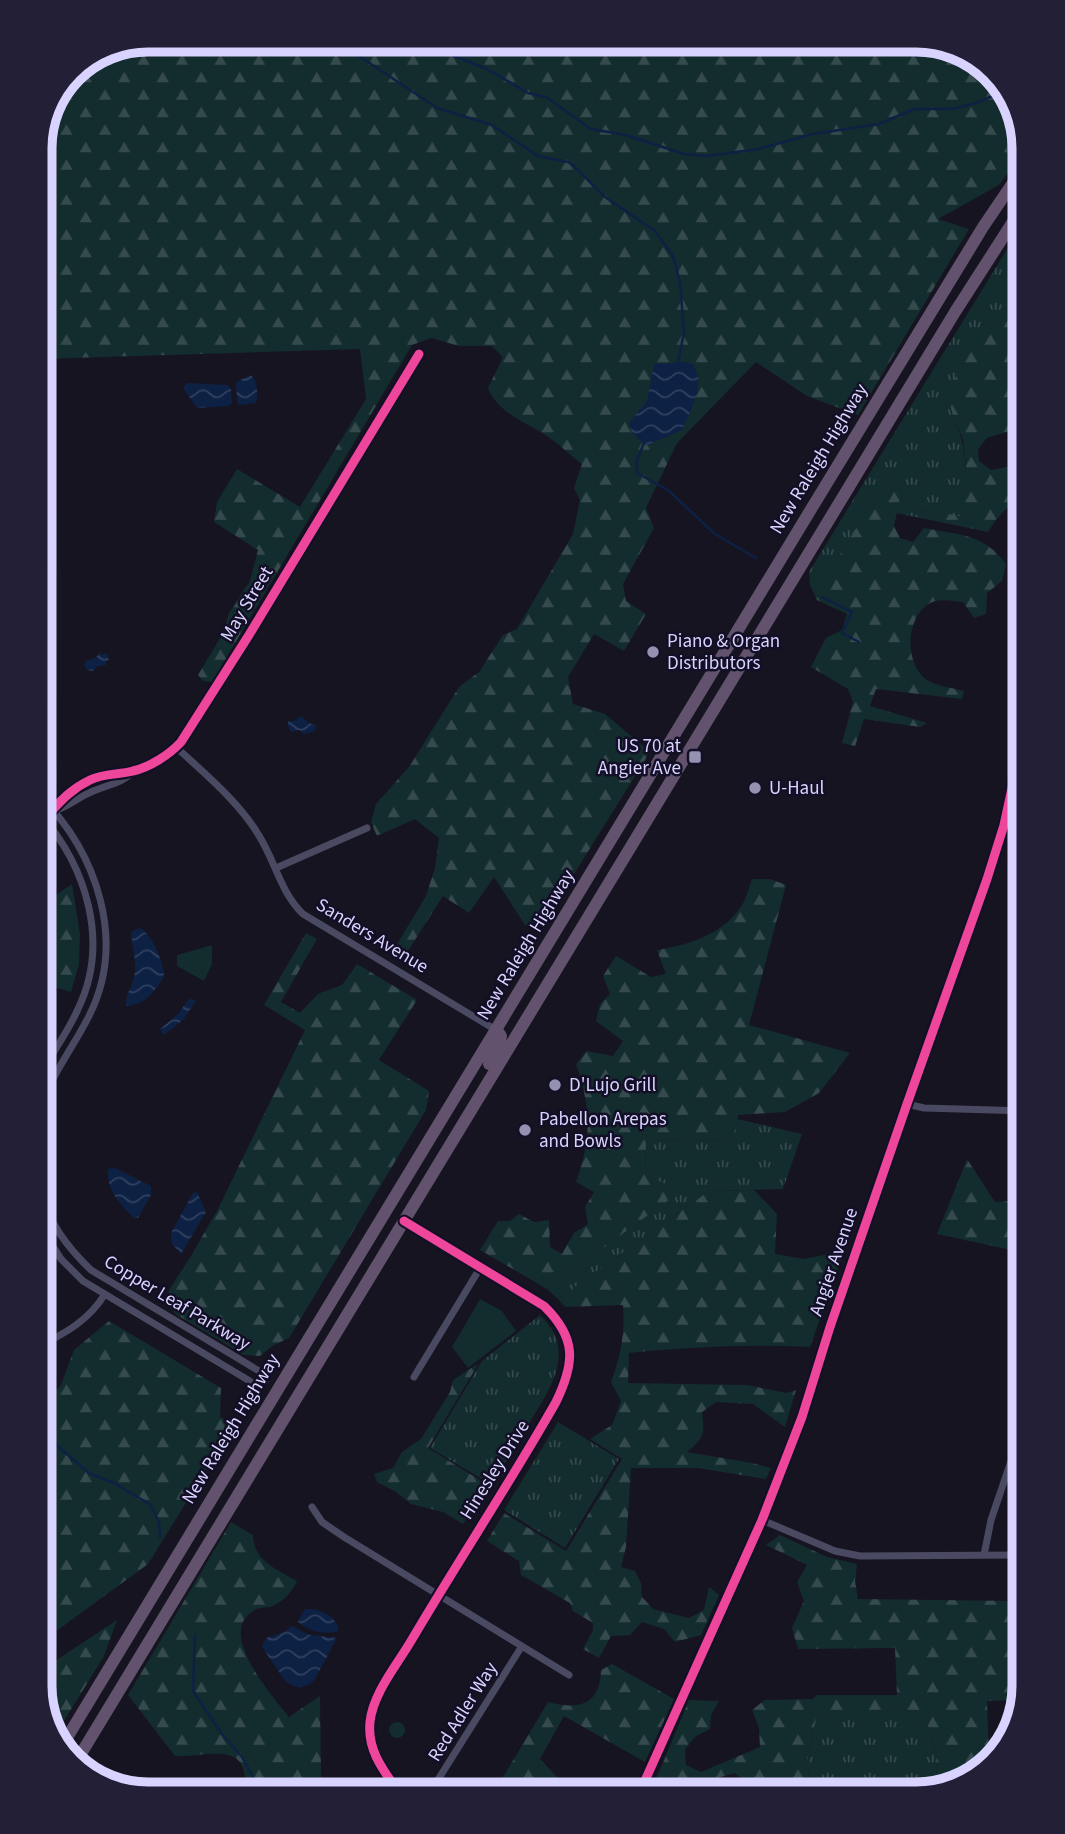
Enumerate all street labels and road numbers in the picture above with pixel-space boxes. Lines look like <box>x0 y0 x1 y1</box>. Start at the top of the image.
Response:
street label: New Raleigh Highway <box>763 379 875 539</box>
street label: May Street <box>214 561 280 647</box>
street label: New Raleigh Highway <box>470 865 582 1025</box>
street label: Sanders Avenue <box>311 892 433 980</box>
street label: Angier Avenue <box>803 1204 865 1320</box>
street label: Copper Leaf Parkway <box>99 1249 255 1358</box>
street label: New Raleigh Highway <box>175 1349 287 1509</box>
street label: Hinesley Drive <box>454 1415 536 1525</box>
street label: Red Adler Way <box>422 1657 504 1767</box>

